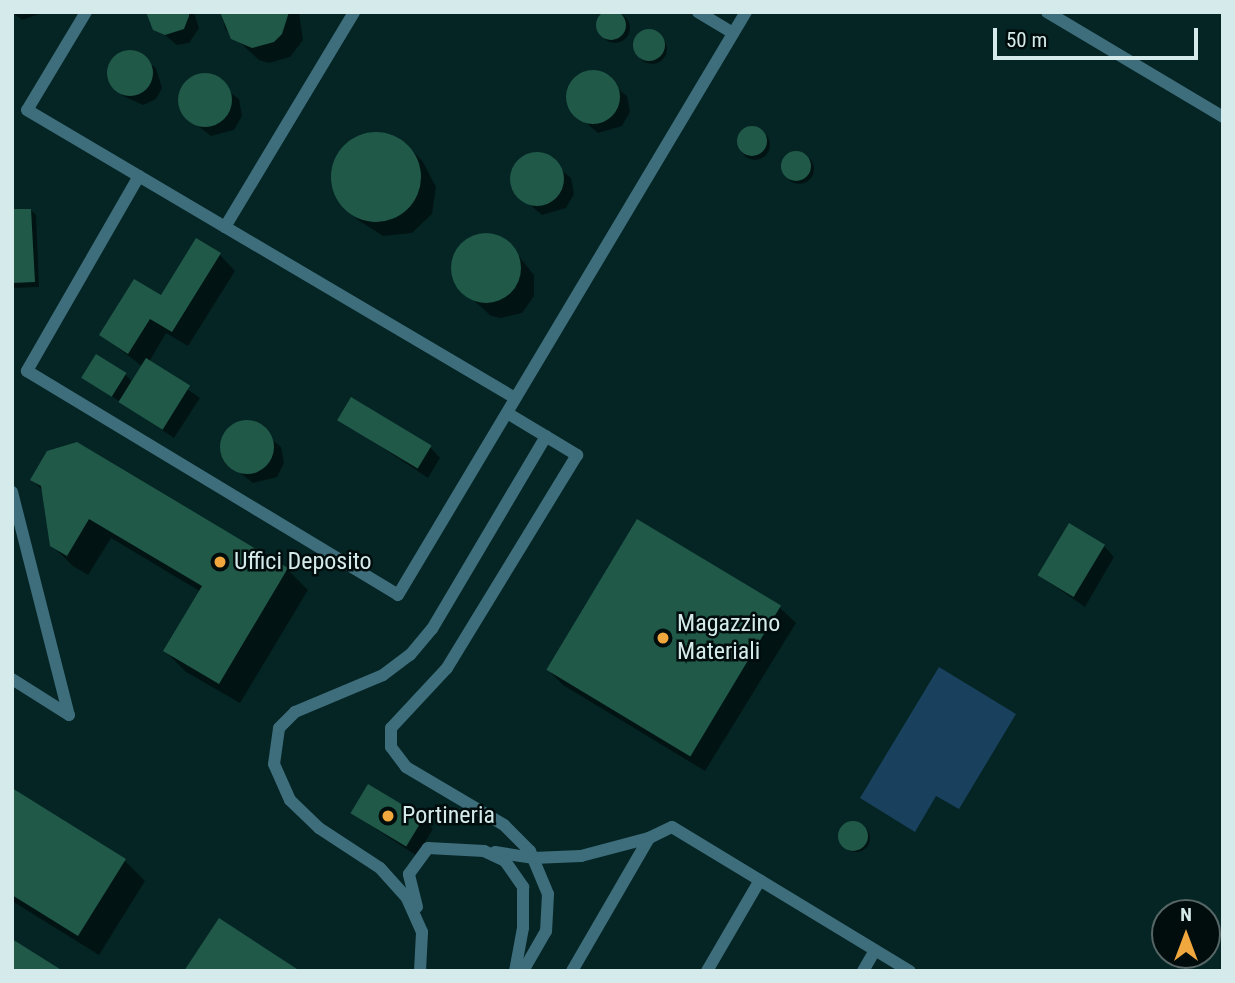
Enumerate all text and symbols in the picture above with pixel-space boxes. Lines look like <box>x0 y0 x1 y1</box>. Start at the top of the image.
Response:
scale bar <box>997 14 1202 58</box>
text: 50 m <box>1006 28 1047 52</box>
place label: Uffici Deposito <box>234 548 372 576</box>
marker: Uffici Deposito <box>212 554 228 570</box>
place label: Magazzino Materiali <box>677 610 780 666</box>
marker: Magazzino Materiali <box>655 630 671 646</box>
place label: Portineria <box>402 802 495 830</box>
marker: Portineria <box>380 808 396 824</box>
north arrow <box>1151 899 1221 969</box>
text: N <box>1180 903 1192 926</box>

